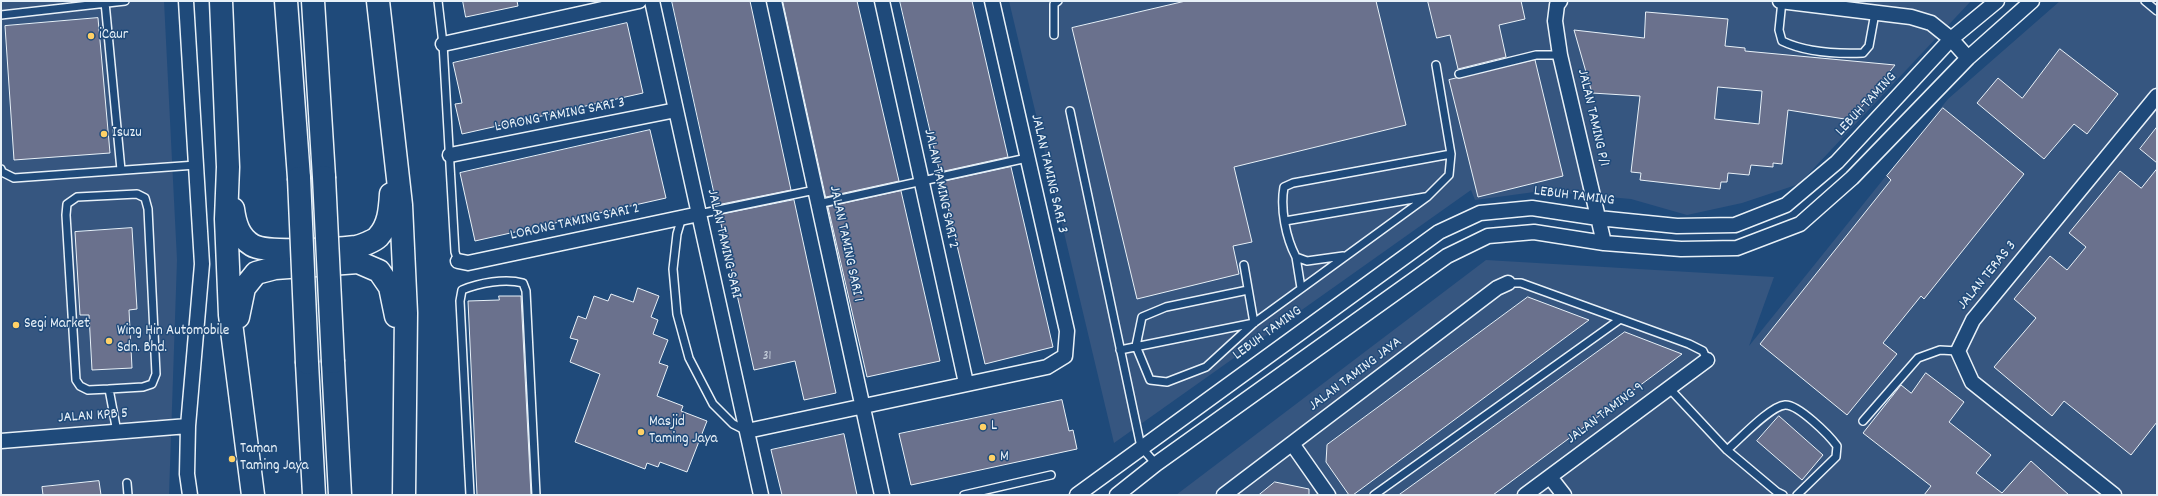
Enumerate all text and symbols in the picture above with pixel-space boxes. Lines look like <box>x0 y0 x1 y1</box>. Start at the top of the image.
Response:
place label: iCaur <box>99 27 128 45</box>
marker: iCaur <box>86 31 96 41</box>
street label: JALAN TAMING P/1 <box>1572 68 1612 168</box>
street label: LEBUH TAMING <box>1833 69 1901 141</box>
street label: LORONG TAMING SARI 3 <box>494 95 626 137</box>
street label: JALAN TAMING SARI 3 <box>1026 113 1070 235</box>
place label: Isuzu <box>112 125 142 143</box>
street label: JALAN TAMING SARI 2 <box>919 128 961 250</box>
marker: Isuzu <box>99 129 109 139</box>
street label: LEBUH TAMING <box>1533 183 1615 211</box>
street label: JALAN TAMING SARI 1 <box>824 184 866 304</box>
street label: JALAN TAMING SARI <box>702 188 744 300</box>
street label: LORONG TAMING SARI 2 <box>509 200 641 246</box>
street label: JALAN TERAS 3 <box>1955 238 2021 314</box>
street label: LEBUH TAMING <box>1230 303 1306 365</box>
place label: Segi Market <box>24 316 90 334</box>
marker: Segi Market <box>11 320 21 330</box>
place label: Wing Hin Automobile Sdn. Bhd. <box>117 323 229 358</box>
street label: JALAN TAMING JAYA <box>1306 334 1406 416</box>
marker: Wing Hin Automobile Sdn. Bhd. <box>104 336 114 346</box>
house number: 31 <box>763 349 771 365</box>
street label: JALAN TAMING 9 <box>1564 379 1648 449</box>
street label: JALAN KPB 5 <box>57 406 129 428</box>
place label: Masjid Taming Jaya <box>649 414 718 449</box>
place label: L <box>991 418 997 436</box>
marker: L <box>978 422 988 432</box>
marker: Masjid Taming Jaya <box>636 427 646 437</box>
place label: Taman Taming Jaya <box>240 441 309 476</box>
place label: M <box>1000 449 1009 467</box>
marker: M <box>987 453 997 463</box>
marker: Taman Taming Jaya <box>227 454 237 464</box>

